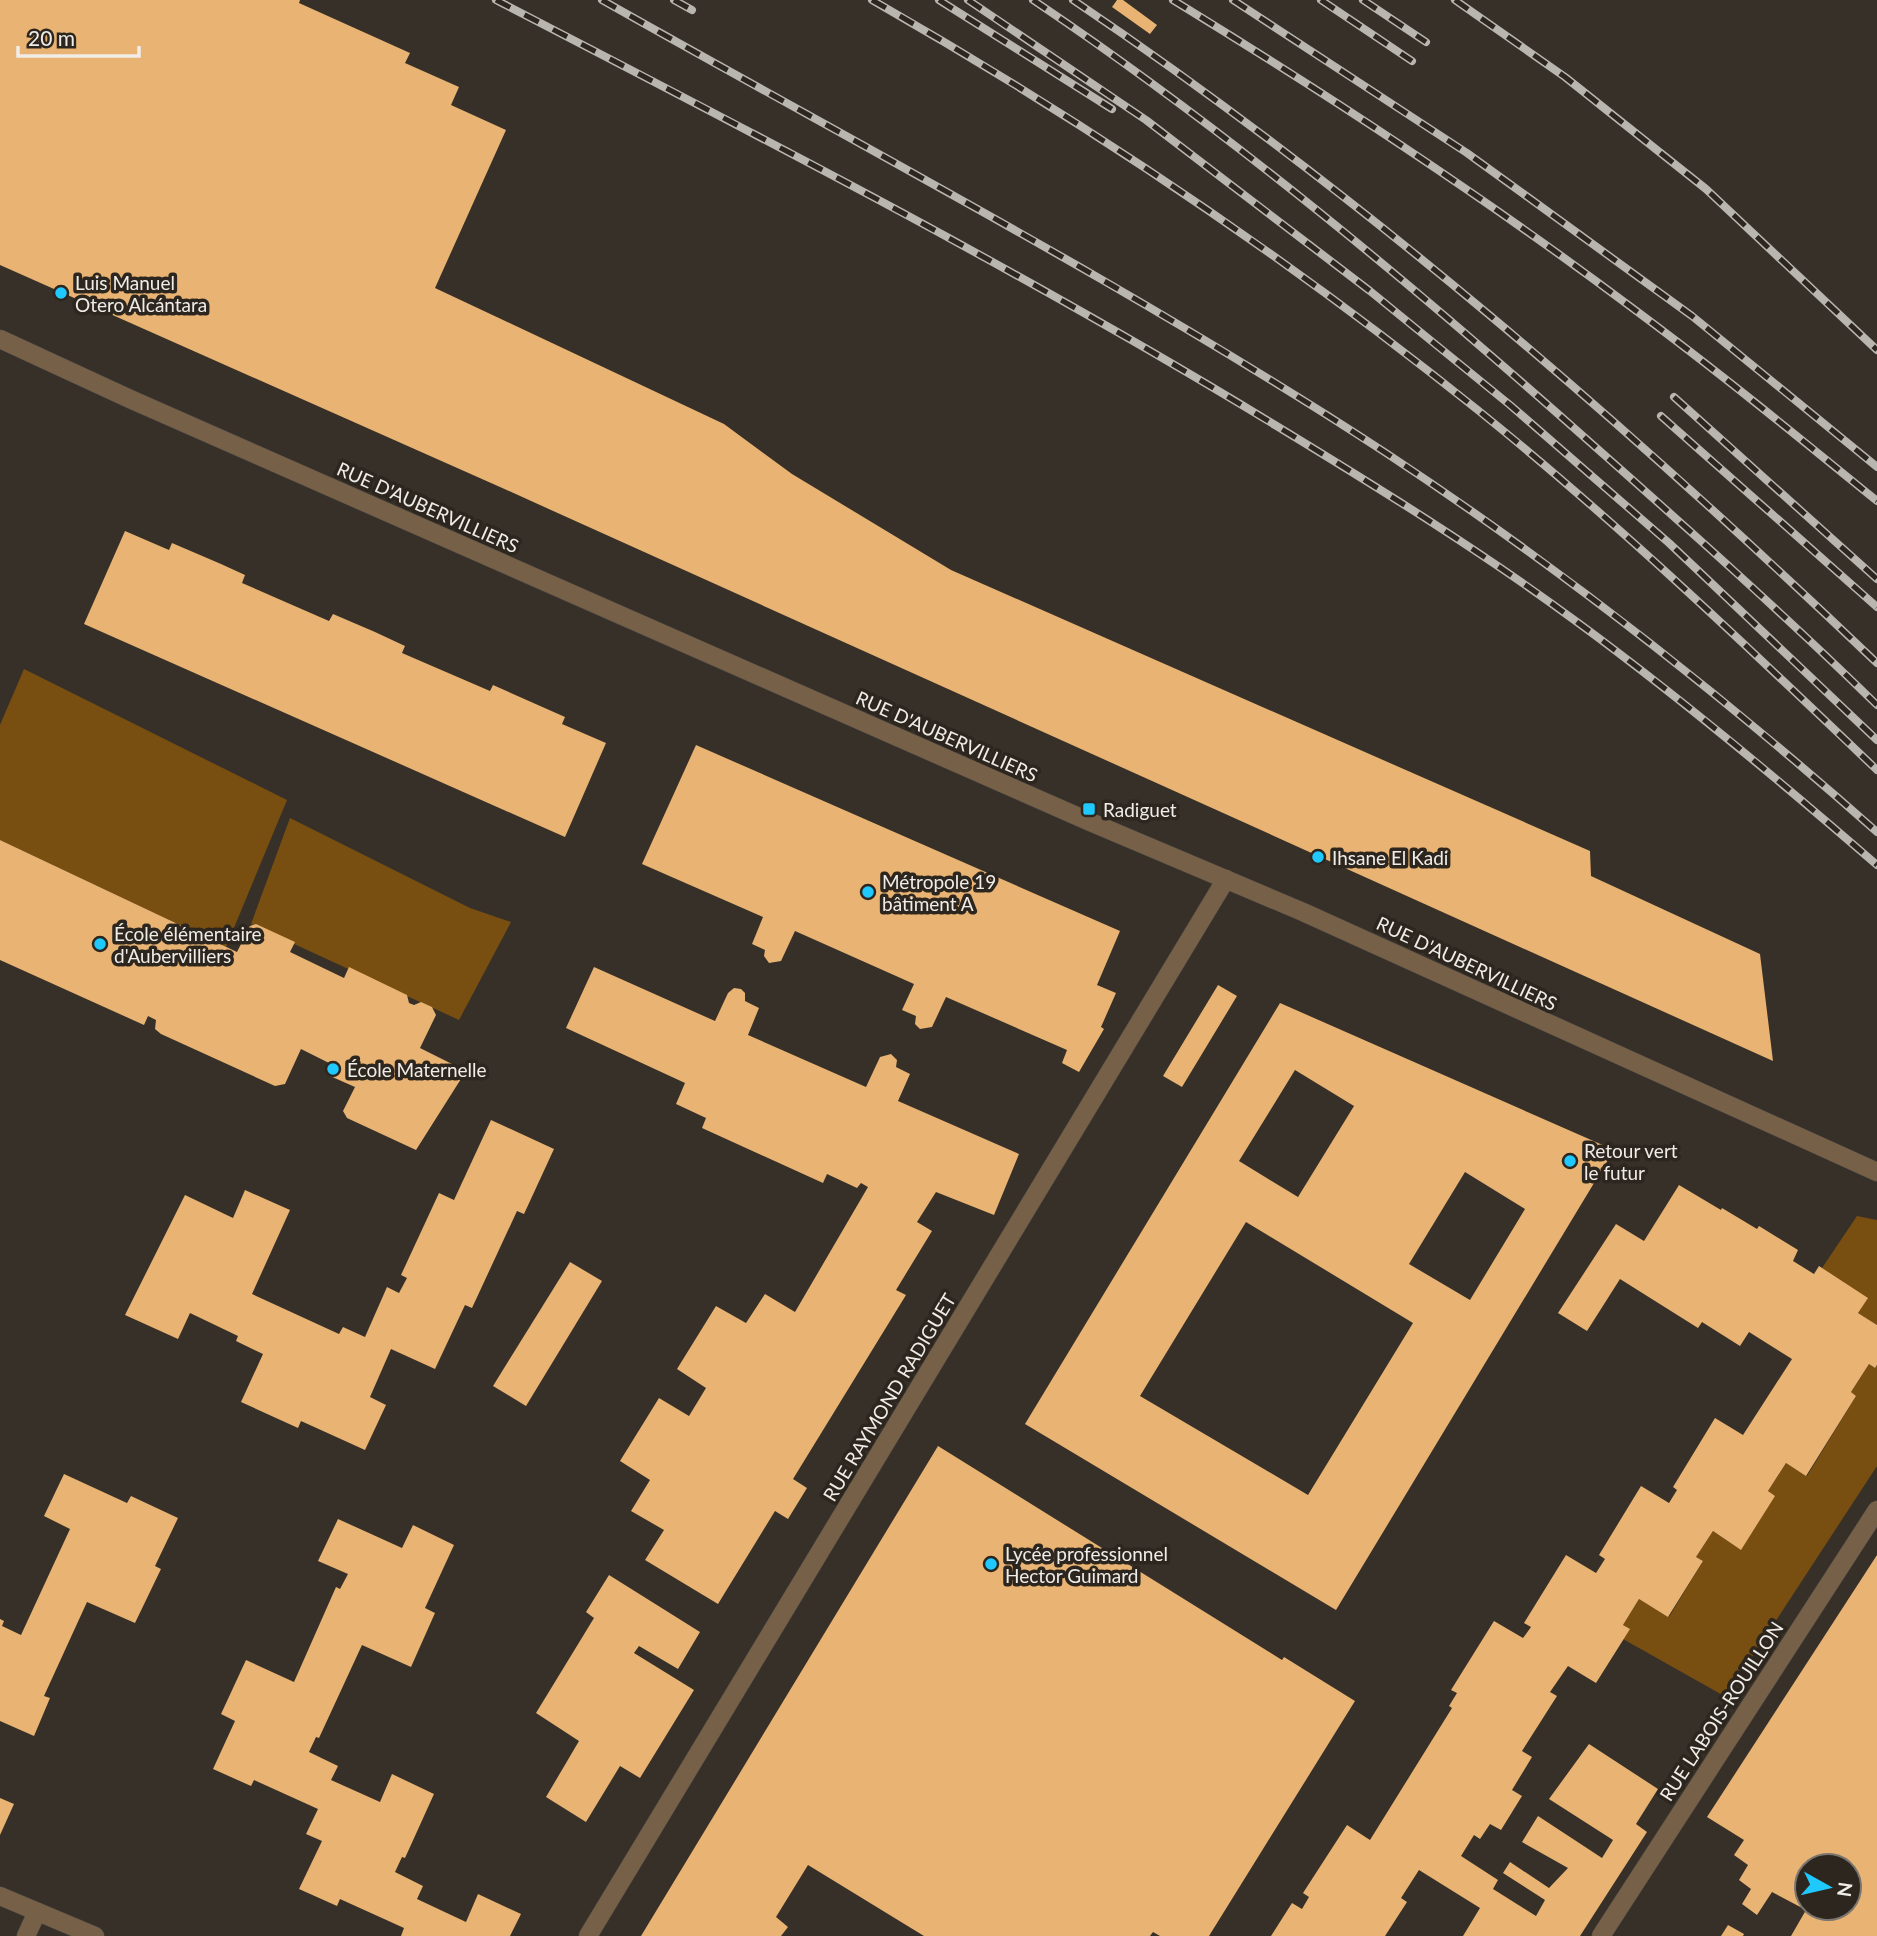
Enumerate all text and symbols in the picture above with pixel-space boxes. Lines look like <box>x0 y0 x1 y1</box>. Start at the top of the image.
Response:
scale bar <box>18 14 138 58</box>
text: 20 m <box>28 25 75 50</box>
place label: Luis Manuel Otero Alcántara <box>75 271 207 316</box>
marker: Luis Manuel Otero Alcántara <box>53 285 69 301</box>
street label: RUE D'AUBERVILLIERS <box>334 457 522 557</box>
street label: RUE D'AUBERVILLIERS <box>853 686 1041 786</box>
place label: Radiguet <box>1103 798 1177 821</box>
marker: Radiguet <box>1081 801 1097 817</box>
place label: Ihsane El Kadi <box>1332 846 1448 869</box>
marker: Ihsane El Kadi <box>1310 849 1326 865</box>
place label: Métropole 19 bâtiment A <box>882 870 996 915</box>
marker: Métropole 19 bâtiment A <box>860 884 876 900</box>
street label: RUE D'AUBERVILLIERS <box>1373 911 1561 1015</box>
place label: École élémentaire d'Aubervilliers <box>114 922 262 967</box>
marker: École élémentaire d'Aubervilliers <box>92 936 108 952</box>
place label: École Maternelle <box>347 1058 487 1081</box>
marker: École Maternelle <box>325 1061 341 1077</box>
place label: Retour vert le futur <box>1584 1139 1678 1184</box>
marker: Retour vert le futur <box>1562 1153 1578 1169</box>
street label: RUE RAYMOND RADIGUET <box>818 1289 960 1505</box>
place label: Lycée professionnel Hector Guimard <box>1005 1542 1168 1587</box>
marker: Lycée professionnel Hector Guimard <box>983 1556 999 1572</box>
street label: RUE LABOIS-ROUILLON <box>1654 1617 1788 1805</box>
north arrow <box>1793 1852 1863 1922</box>
text: N <box>1833 1881 1858 1898</box>

